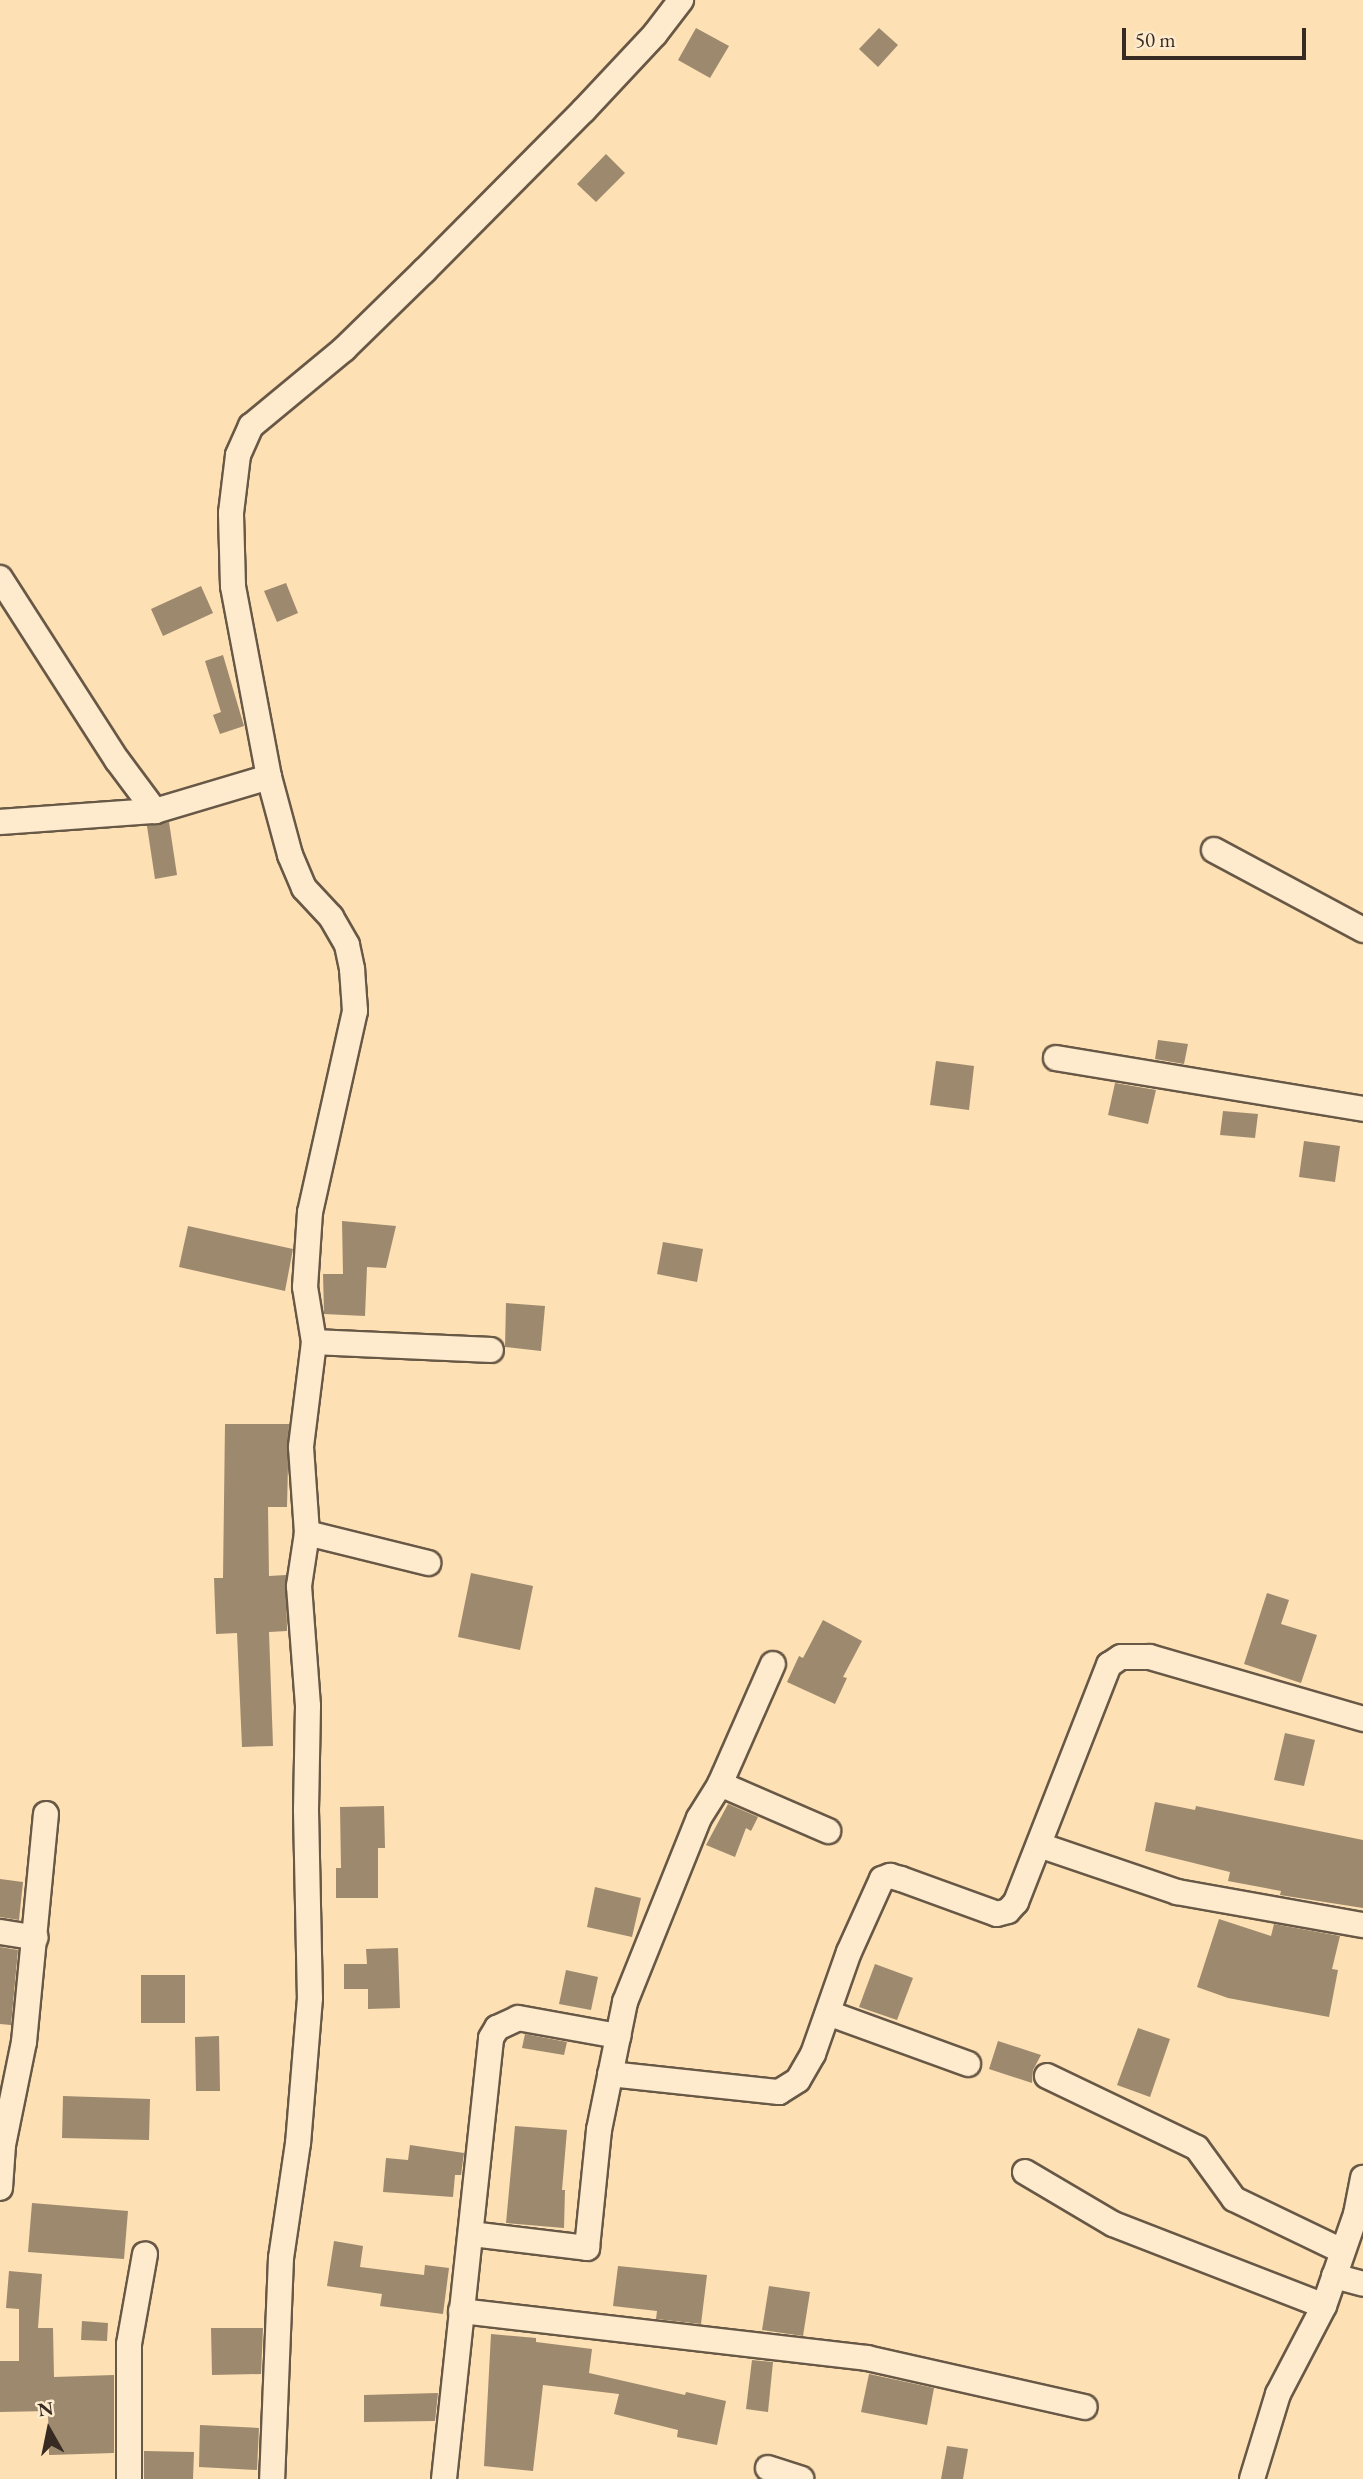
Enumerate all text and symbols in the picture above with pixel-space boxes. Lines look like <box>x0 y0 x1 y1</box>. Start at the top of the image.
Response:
scale bar <box>1125 14 1309 58</box>
text: 50 m <box>1135 26 1176 53</box>
north arrow <box>14 2395 84 2465</box>
text: N <box>36 2395 55 2422</box>

